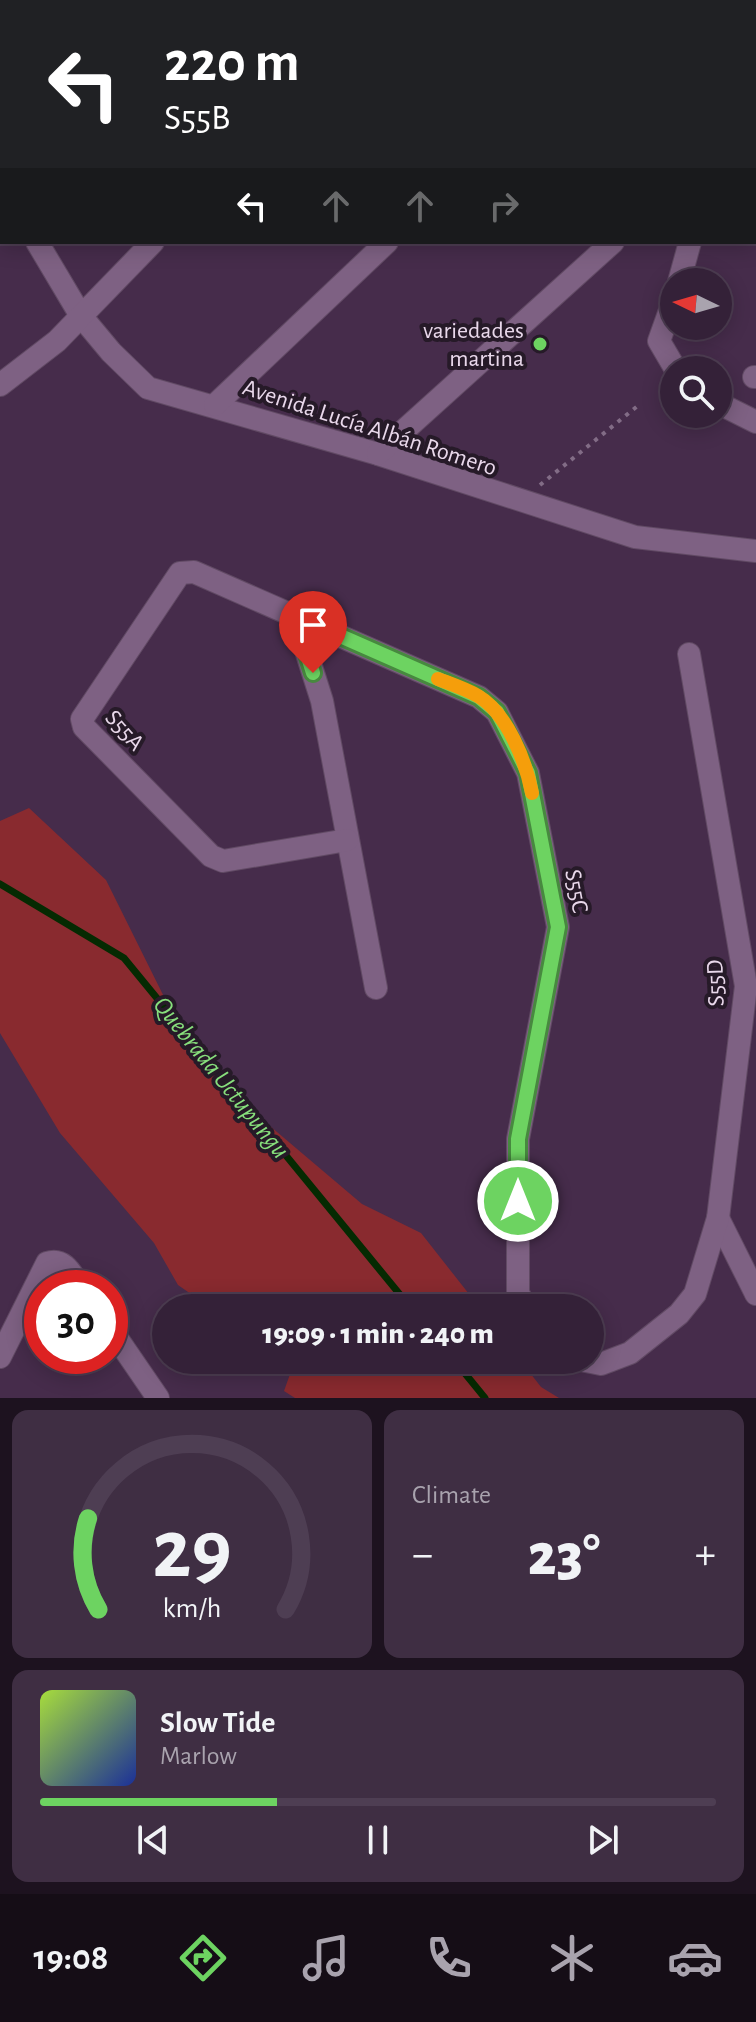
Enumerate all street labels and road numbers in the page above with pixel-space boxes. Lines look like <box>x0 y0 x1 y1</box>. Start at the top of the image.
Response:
street label: Avenida Lucía Albán Romero <box>240 376 500 480</box>
street label: S55A <box>100 706 148 756</box>
street label: S55C <box>560 867 592 915</box>
street label: S55D <box>703 959 729 1007</box>

